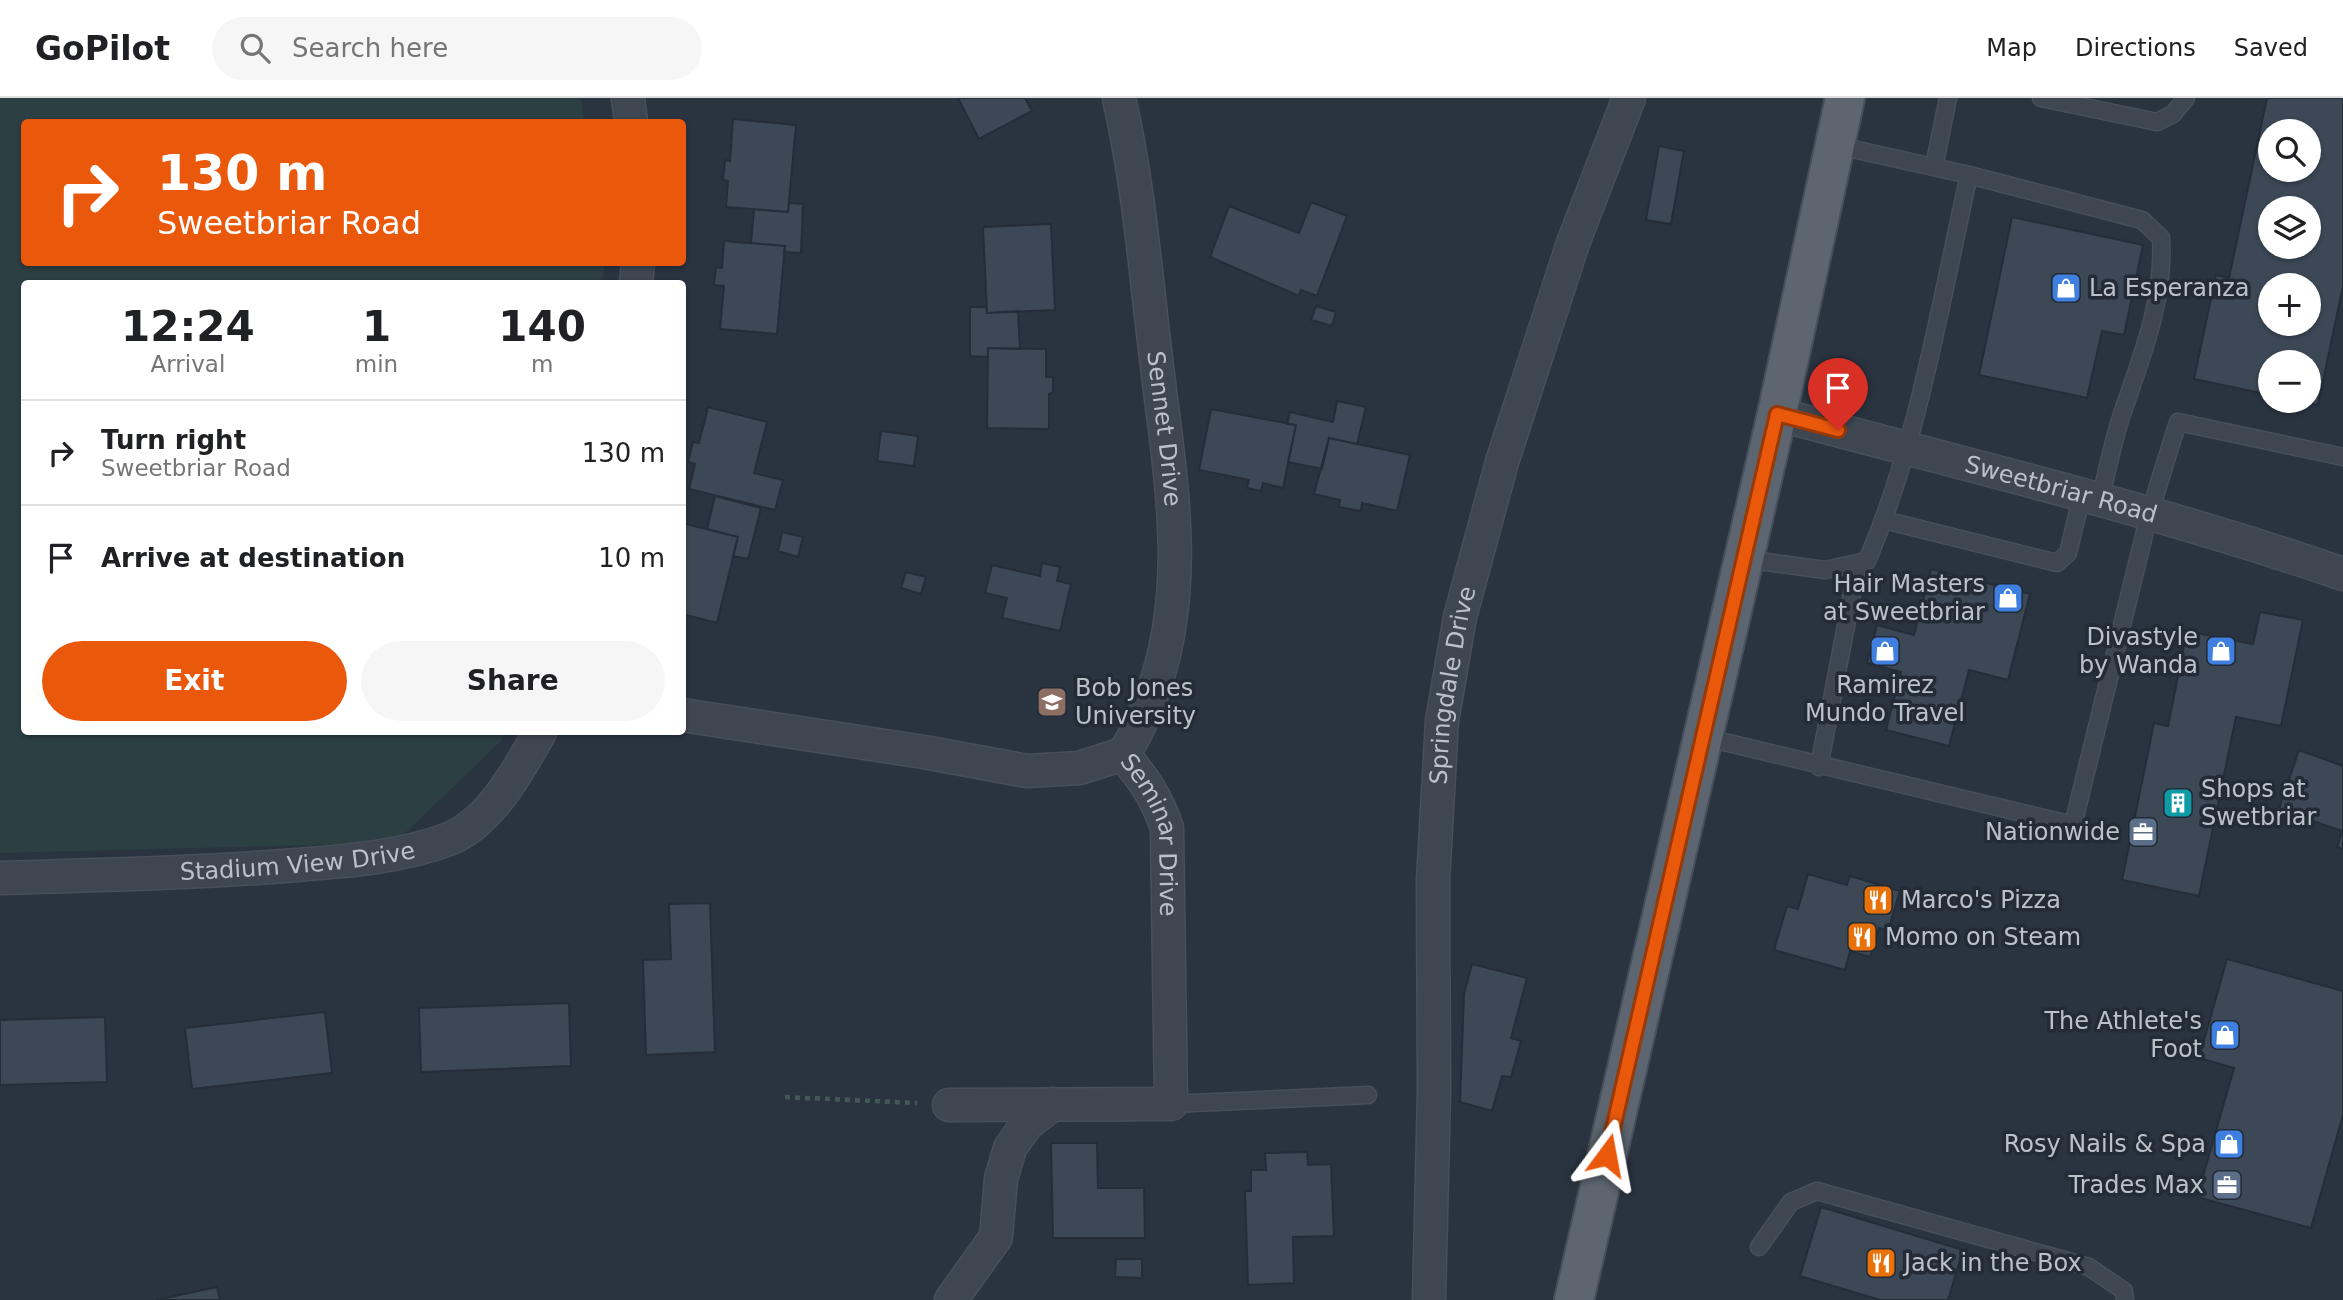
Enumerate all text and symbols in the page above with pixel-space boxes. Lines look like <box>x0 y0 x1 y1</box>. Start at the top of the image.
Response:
search box <box>212 17 702 80</box>
text: GoPilot <box>35 29 170 68</box>
icon: search <box>236 29 274 67</box>
text: Search here <box>292 33 448 63</box>
text: Map <box>1986 34 2037 62</box>
text: Directions <box>2075 34 2196 62</box>
text: Saved <box>2234 34 2308 62</box>
map controls <box>2258 119 2321 413</box>
button: search <box>2258 119 2321 182</box>
text: 130 m <box>157 145 327 202</box>
icon: right <box>42 147 133 238</box>
button: layers <box>2258 196 2321 259</box>
text: Sweetbriar Road <box>157 204 421 242</box>
shop icon: La Esperanza <box>2049 271 2083 305</box>
button: + <box>2258 273 2321 336</box>
place label: La Esperanza <box>2089 274 2249 302</box>
text: 12:24 <box>121 302 255 351</box>
text: 1 <box>362 302 391 351</box>
text: 140 <box>498 302 586 351</box>
street label: Sennet Drive <box>1141 350 1187 508</box>
button: − <box>2258 350 2321 413</box>
text: Arrival <box>151 351 225 377</box>
text: min <box>355 351 398 377</box>
text: m <box>531 351 553 377</box>
pin <box>1808 358 1868 430</box>
icon: arrive <box>1819 369 1857 407</box>
text: Turn right <box>101 425 246 455</box>
icon: right <box>42 434 80 472</box>
text: 130 m <box>582 438 665 468</box>
street label: Sweetbriar Road <box>1962 450 2161 529</box>
text: Sweetbriar Road <box>101 455 291 481</box>
icon: arrive <box>42 539 80 577</box>
text: Arrive at destination <box>101 543 405 573</box>
text: 10 m <box>598 543 665 573</box>
place label: Hair Masters at Sweetbriar <box>1823 570 1985 626</box>
shop icon: Hair Masters at Sweetbriar <box>1991 581 2025 615</box>
street label: Springdale Drive <box>1424 583 1482 785</box>
place label: Divastyle by Wanda <box>2079 623 2198 679</box>
shop icon: Ramirez Mundo Travel <box>1868 634 1902 668</box>
shop icon: Divastyle by Wanda <box>2204 634 2238 668</box>
button: Exit <box>42 641 347 721</box>
button: Share <box>361 641 665 721</box>
place label: Ramirez Mundo Travel <box>1805 671 1965 727</box>
place label: Bob Jones University <box>1075 674 1196 730</box>
school or university icon: Bob Jones University <box>1035 685 1069 719</box>
street label: Seminar Drive <box>1114 748 1182 916</box>
place label: Shops at Swetbriar <box>2201 775 2317 831</box>
building icon: Shops at Swetbriar <box>2161 786 2195 820</box>
office icon: Nationwide <box>2126 815 2160 849</box>
place label: Nationwide <box>1985 818 2120 846</box>
street label: Stadium View Drive <box>179 836 418 886</box>
restaurant icon: Marco's Pizza <box>1861 883 1895 917</box>
place label: Marco's Pizza <box>1901 886 2061 914</box>
restaurant icon: Momo on Steam <box>1845 920 1879 954</box>
place label: Momo on Steam <box>1885 923 2081 951</box>
place label: The Athlete's Foot <box>2043 1007 2202 1063</box>
shop icon: The Athlete's Foot <box>2208 1018 2242 1052</box>
position arrow <box>1570 1118 1644 1192</box>
shop icon: Rosy Nails & Spa <box>2212 1127 2246 1161</box>
place label: Rosy Nails & Spa <box>2004 1130 2206 1158</box>
office icon: Trades Max <box>2210 1168 2244 1202</box>
place label: Trades Max <box>2068 1171 2204 1199</box>
restaurant icon: Jack in the Box <box>1864 1246 1898 1280</box>
place label: Jack in the Box <box>1902 1249 2082 1277</box>

